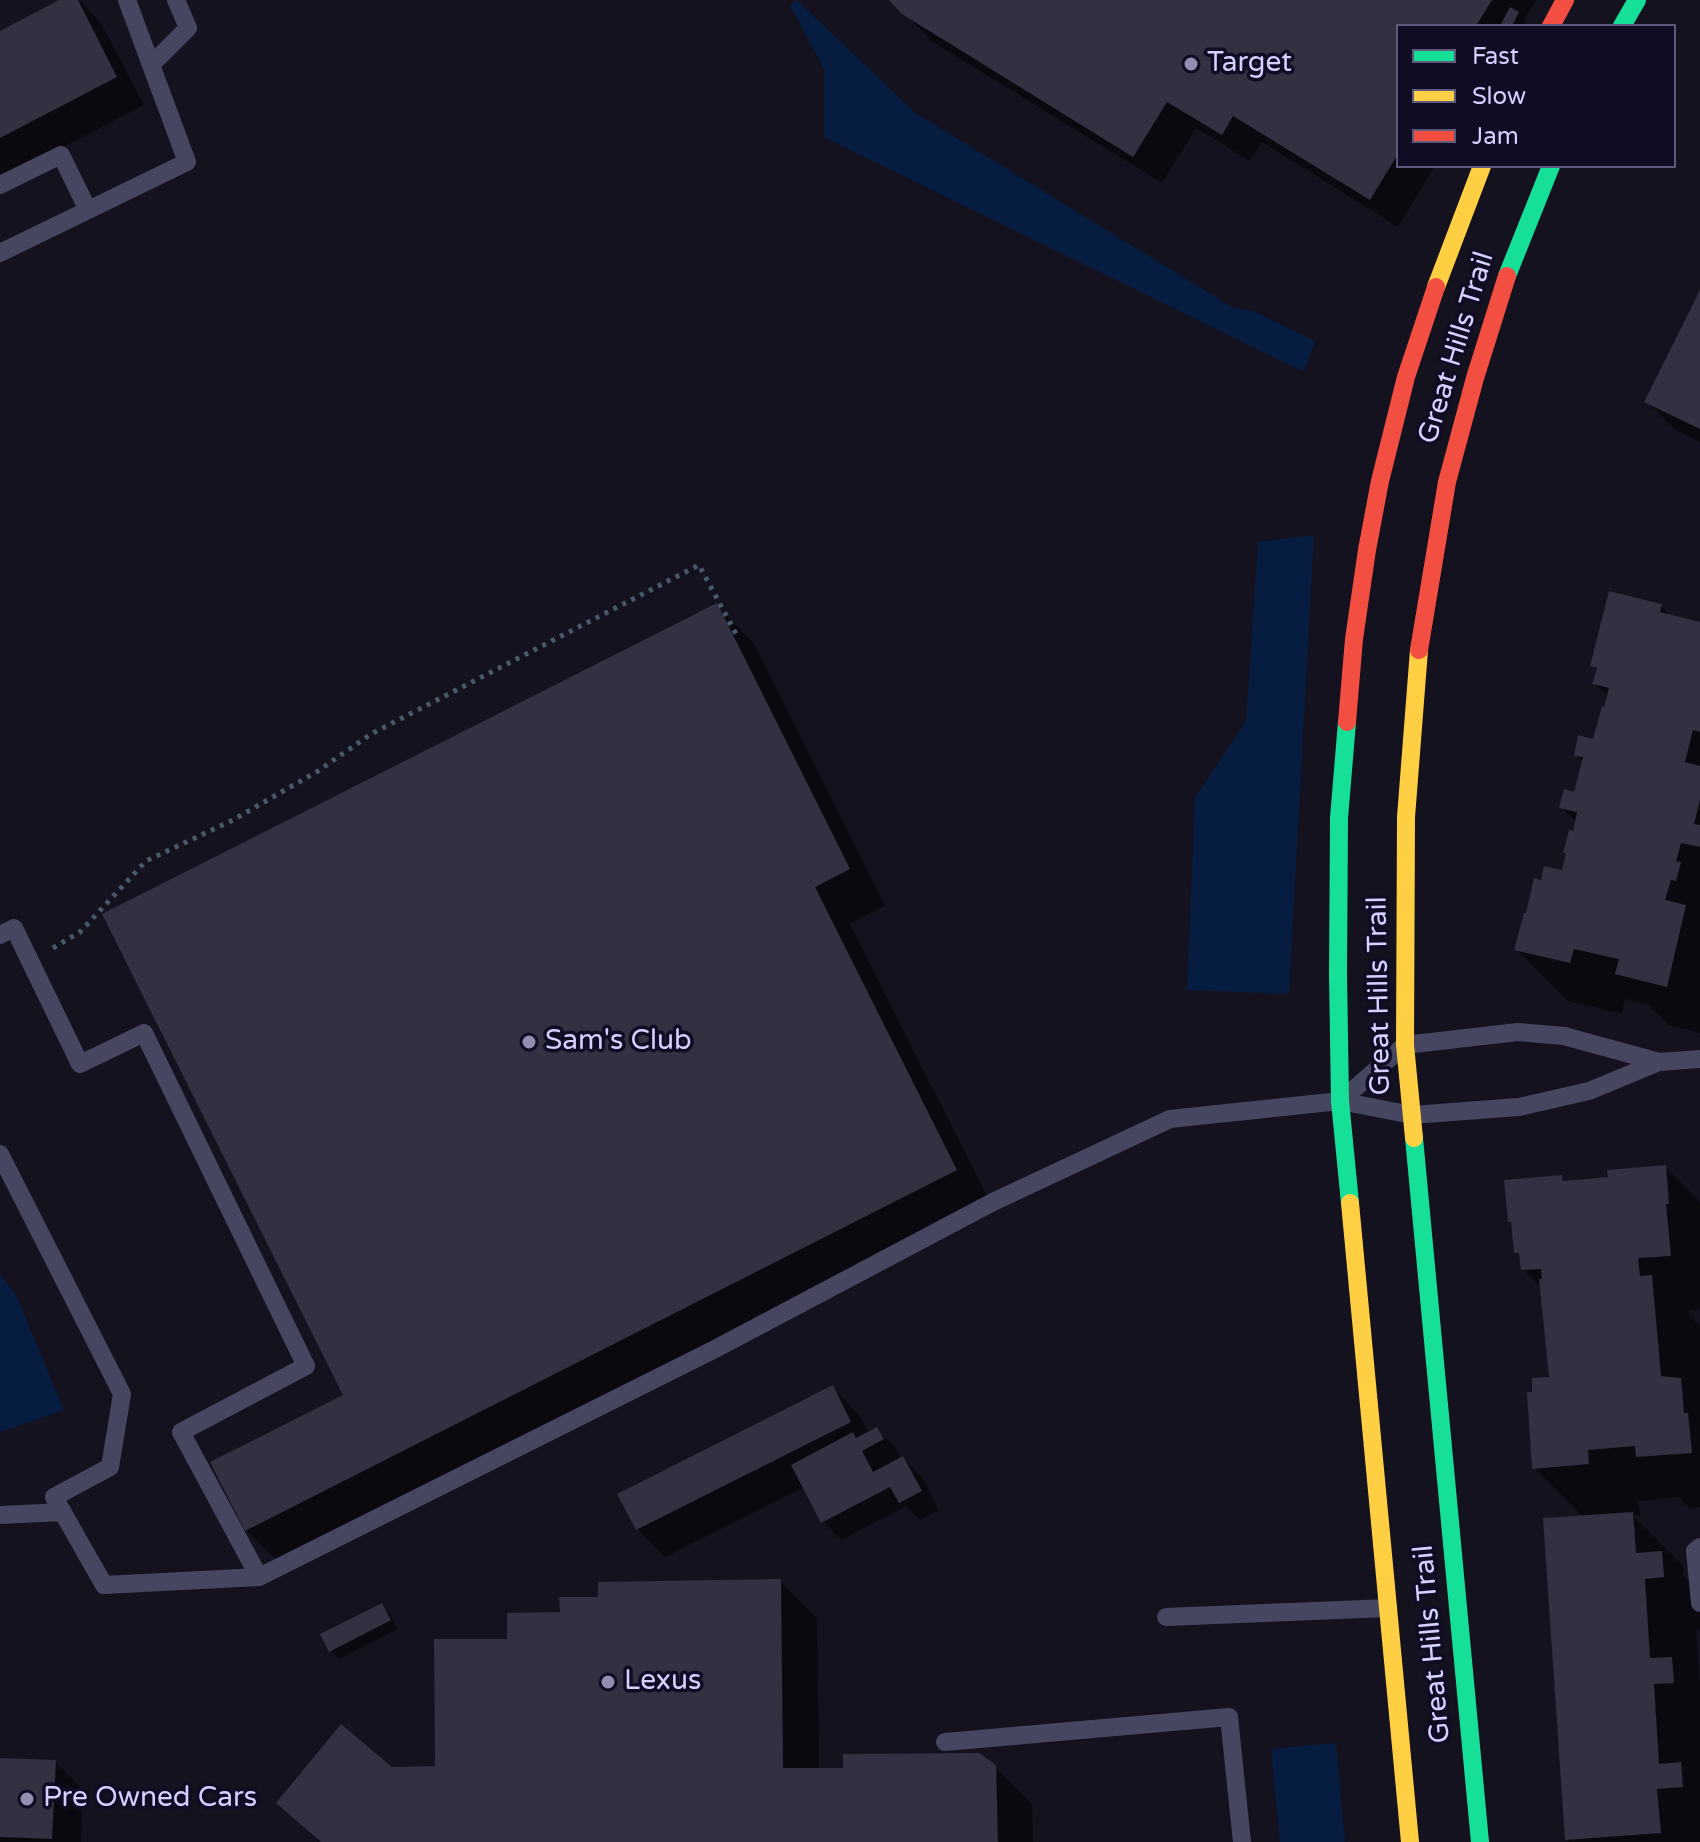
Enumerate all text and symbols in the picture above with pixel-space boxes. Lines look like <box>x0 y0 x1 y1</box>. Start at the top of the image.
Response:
legend <box>1396 24 1676 168</box>
text: Fast <box>1472 42 1519 71</box>
place label: Target <box>1207 47 1292 81</box>
marker: Target <box>1182 55 1200 73</box>
text: Slow <box>1472 82 1526 111</box>
text: Jam <box>1472 122 1519 151</box>
street label: Great Hills Trail <box>1412 248 1502 448</box>
street label: Great Hills Trail <box>1361 896 1399 1096</box>
place label: Sam's Club <box>545 1025 692 1059</box>
marker: Sam's Club <box>520 1033 538 1051</box>
street label: Great Hills Trail <box>1408 1543 1458 1745</box>
place label: Lexus <box>624 1665 701 1699</box>
marker: Lexus <box>599 1673 617 1691</box>
place label: Pre Owned Cars <box>43 1782 257 1816</box>
marker: Pre Owned Cars <box>18 1790 36 1808</box>

